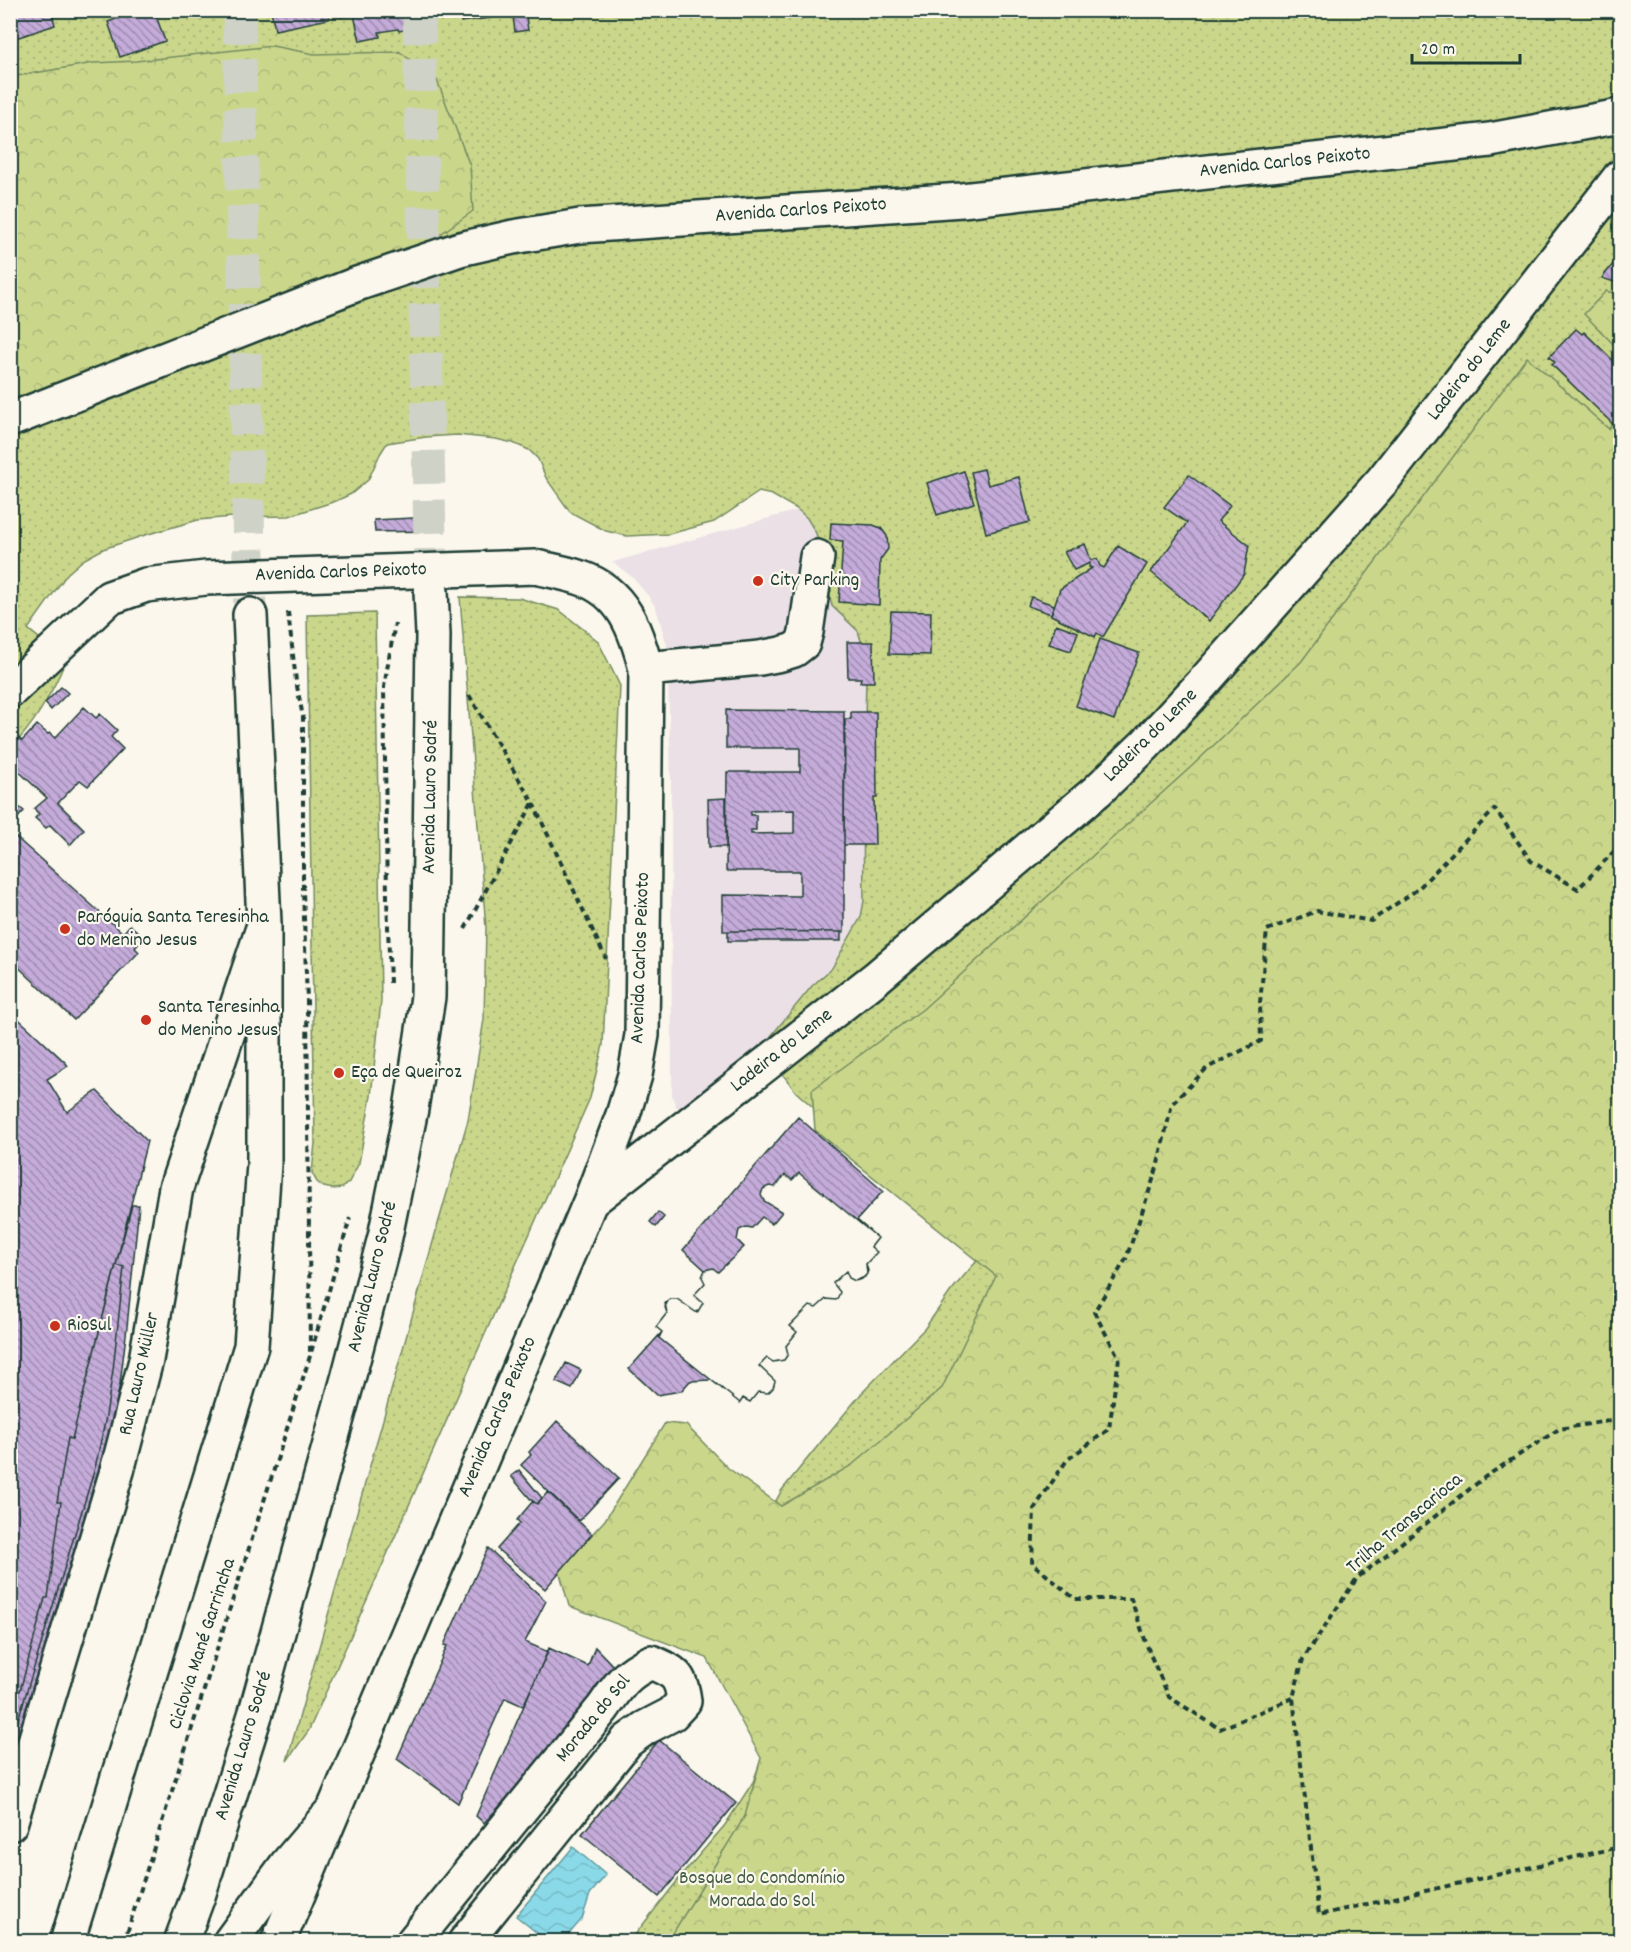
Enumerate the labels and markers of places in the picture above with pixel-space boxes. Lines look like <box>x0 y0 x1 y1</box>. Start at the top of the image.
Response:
place label: City Parking <box>770 567 859 595</box>
marker: City Parking <box>751 574 765 588</box>
place label: Paróquia Santa Teresinha do Menino Jesus <box>77 904 269 955</box>
marker: Paróquia Santa Teresinha do Menino Jesus <box>58 922 72 936</box>
place label: Santa Teresinha do Menino Jesus <box>158 994 280 1045</box>
marker: Santa Teresinha do Menino Jesus <box>139 1013 153 1027</box>
place label: Eça de Queiroz <box>351 1059 462 1087</box>
marker: Eça de Queiroz <box>332 1066 346 1080</box>
place label: RioSul <box>67 1312 112 1340</box>
marker: RioSul <box>48 1319 62 1333</box>

